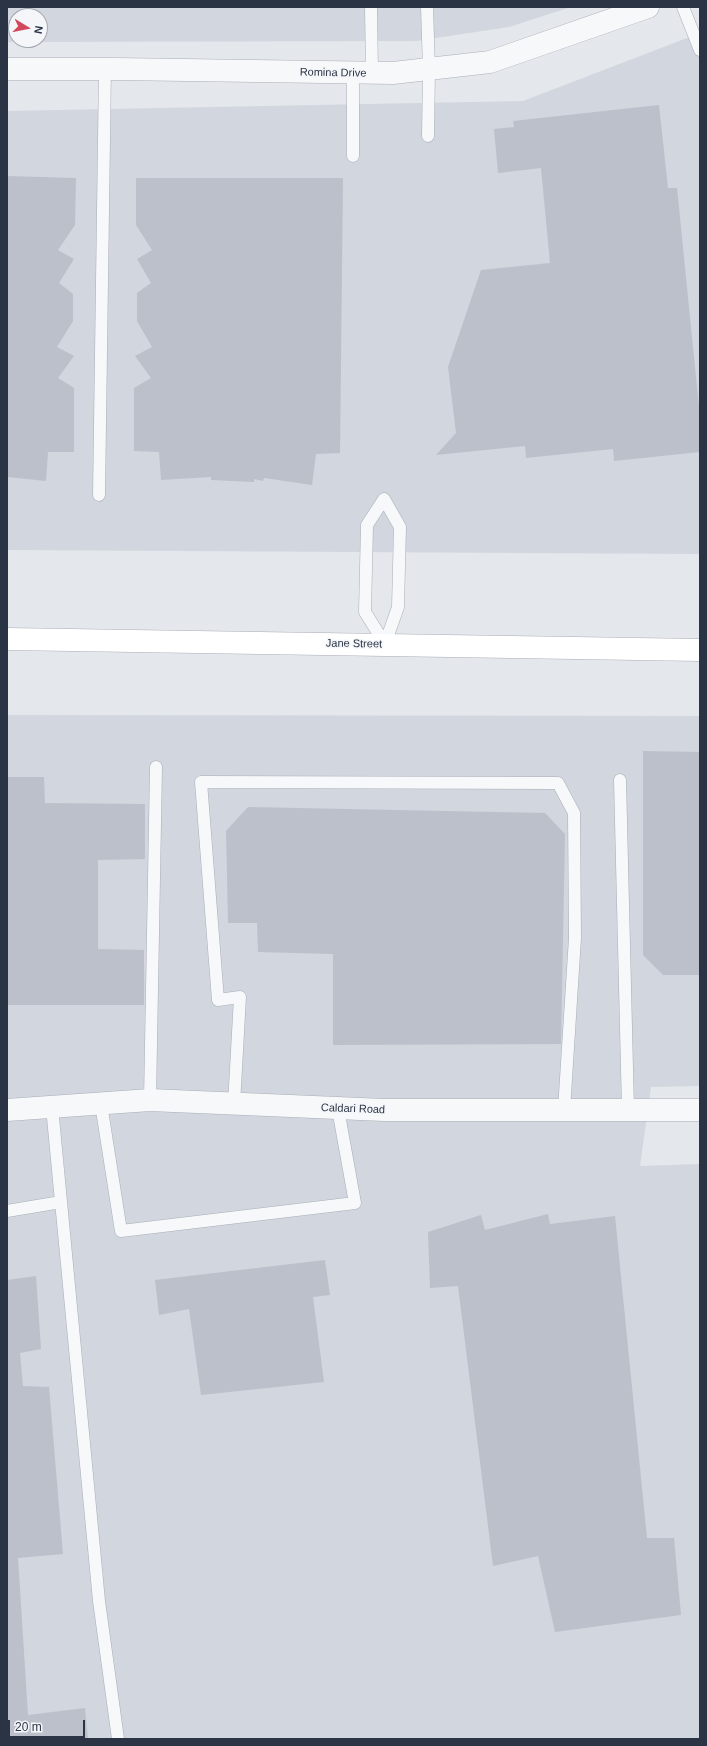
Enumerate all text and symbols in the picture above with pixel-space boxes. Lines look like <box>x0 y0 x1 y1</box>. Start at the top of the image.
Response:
north arrow <box>8 8 48 48</box>
text: N <box>32 25 45 35</box>
street label: Romina Drive <box>300 66 366 80</box>
street label: Jane Street <box>326 637 382 651</box>
street label: Caldari Road <box>321 1101 385 1117</box>
scale bar <box>10 1712 87 1738</box>
text: 20 m <box>15 1720 42 1734</box>

